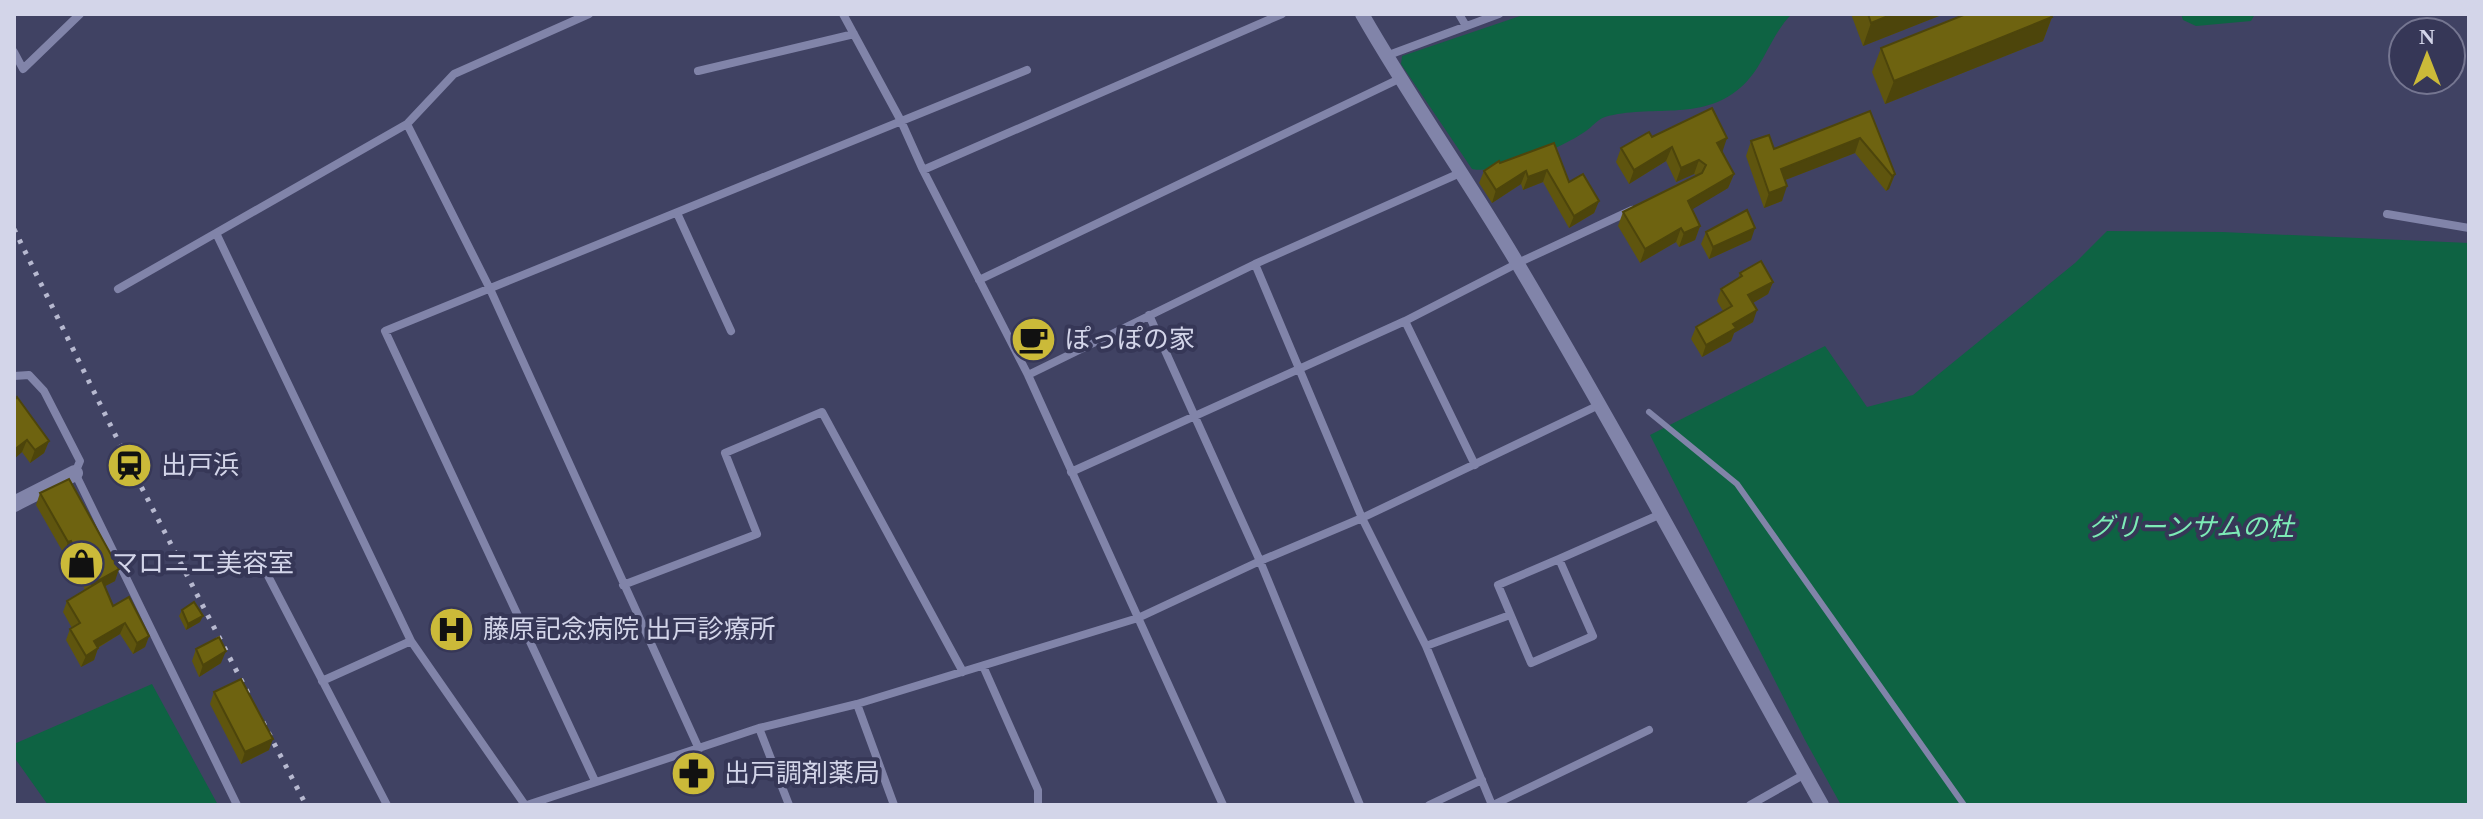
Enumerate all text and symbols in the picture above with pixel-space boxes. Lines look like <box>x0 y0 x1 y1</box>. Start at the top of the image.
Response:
north arrow <box>2387 16 2467 96</box>
text: N <box>2419 24 2435 49</box>
cafe icon: ぽっぽの家 <box>1010 315 1058 363</box>
place label: ぽっぽの家 <box>1065 325 1195 354</box>
station icon: 出戸浜 <box>106 441 154 489</box>
place label: 出戸浜 <box>161 451 239 480</box>
park label: グリーンサムの杜 <box>2088 513 2296 542</box>
shop icon: マロニエ美容室 <box>57 539 105 587</box>
place label: マロニエ美容室 <box>112 549 294 578</box>
hospital icon: 藤原記念病院 出戸診療所 <box>428 605 476 653</box>
place label: 藤原記念病院 出戸診療所 <box>483 615 776 644</box>
pharmacy icon: 出戸調剤薬局 <box>669 749 717 797</box>
place label: 出戸調剤薬局 <box>724 759 880 788</box>

